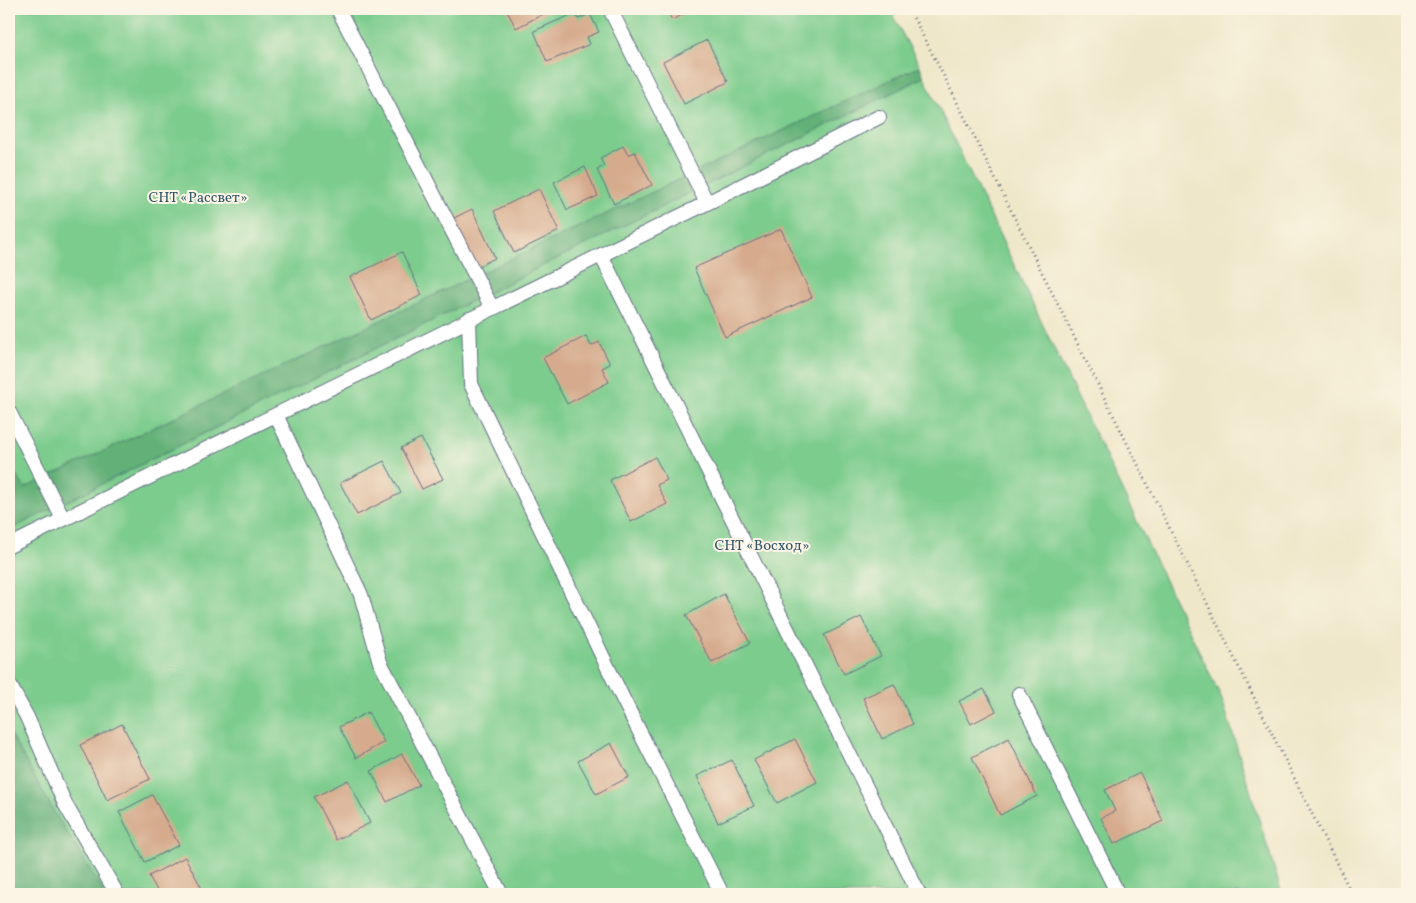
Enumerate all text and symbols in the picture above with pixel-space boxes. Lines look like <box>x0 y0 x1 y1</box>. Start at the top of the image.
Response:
park label: СНТ «Рассвет» <box>149 188 247 209</box>
park label: СНТ «Восход» <box>714 536 810 557</box>

